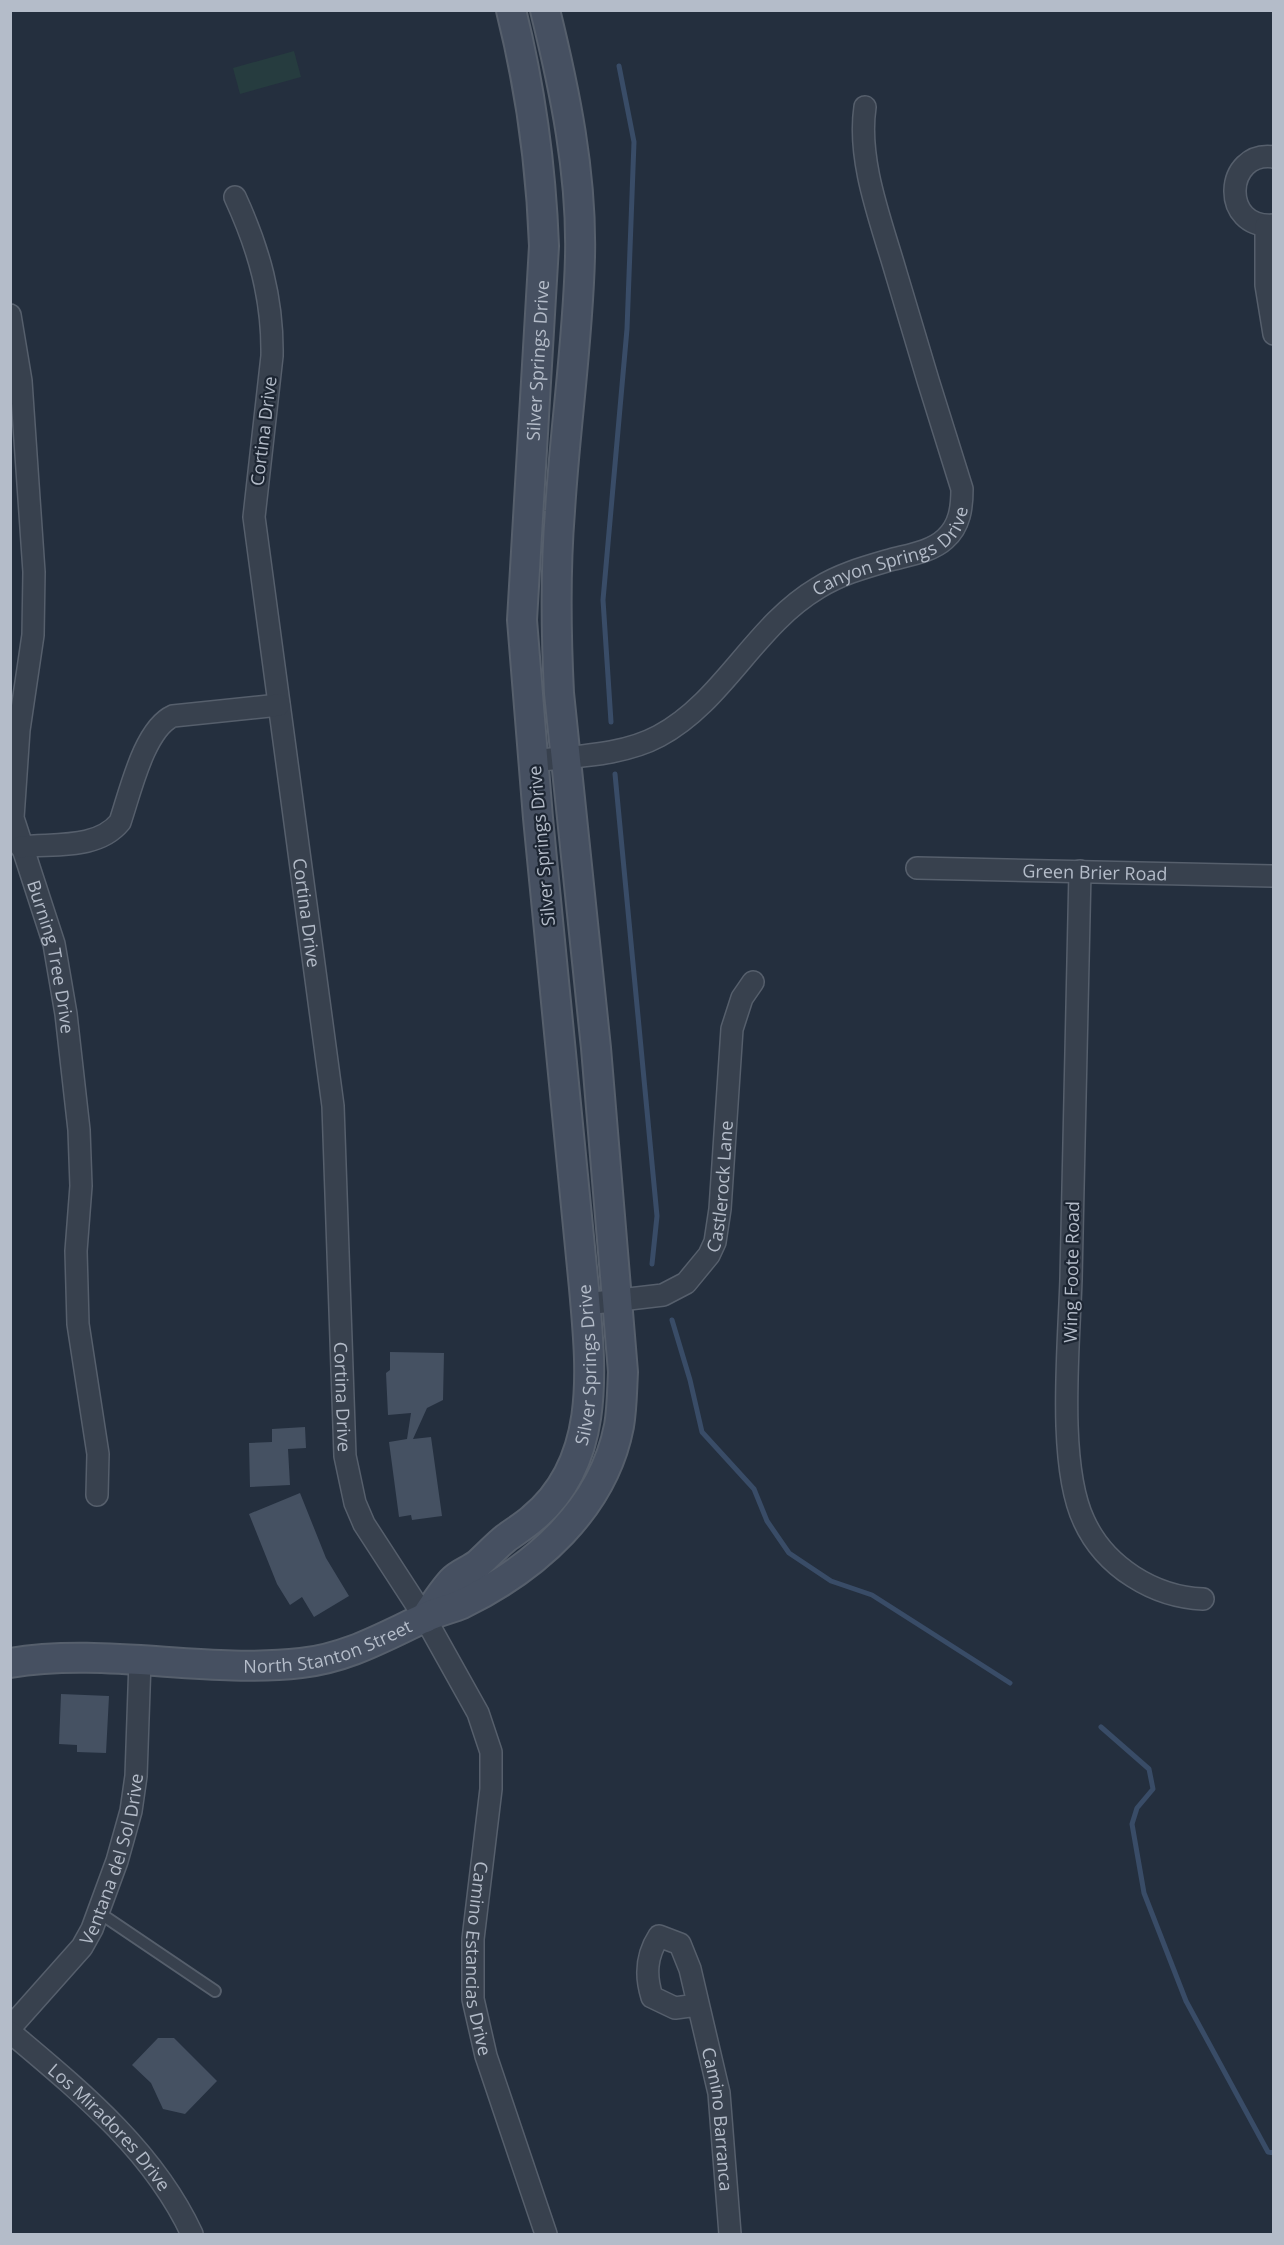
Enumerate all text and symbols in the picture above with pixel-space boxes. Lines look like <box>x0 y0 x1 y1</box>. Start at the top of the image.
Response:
street label: Silver Springs Drive <box>521 279 554 442</box>
street label: Cortina Drive <box>244 375 282 487</box>
street label: Canyon Springs Drive <box>807 504 973 601</box>
street label: Silver Springs Drive <box>522 765 560 927</box>
street label: Cortina Drive <box>288 856 326 969</box>
street label: Green Brier Road <box>1022 858 1168 886</box>
street label: Burning Tree Drive <box>22 877 80 1035</box>
street label: Castlerock Lane <box>700 1120 738 1256</box>
street label: Wing Foote Road <box>1058 1201 1084 1343</box>
street label: Silver Springs Drive <box>569 1283 601 1448</box>
street label: Cortina Drive <box>329 1341 357 1452</box>
street label: North Stanton Street <box>243 1614 416 1678</box>
street label: Ventana del Sol Drive <box>74 1772 148 1949</box>
street label: Camino Estancias Drive <box>461 1860 498 2058</box>
street label: Camino Barranca <box>697 2045 739 2192</box>
street label: Los Miradores Drive <box>43 2058 176 2195</box>

